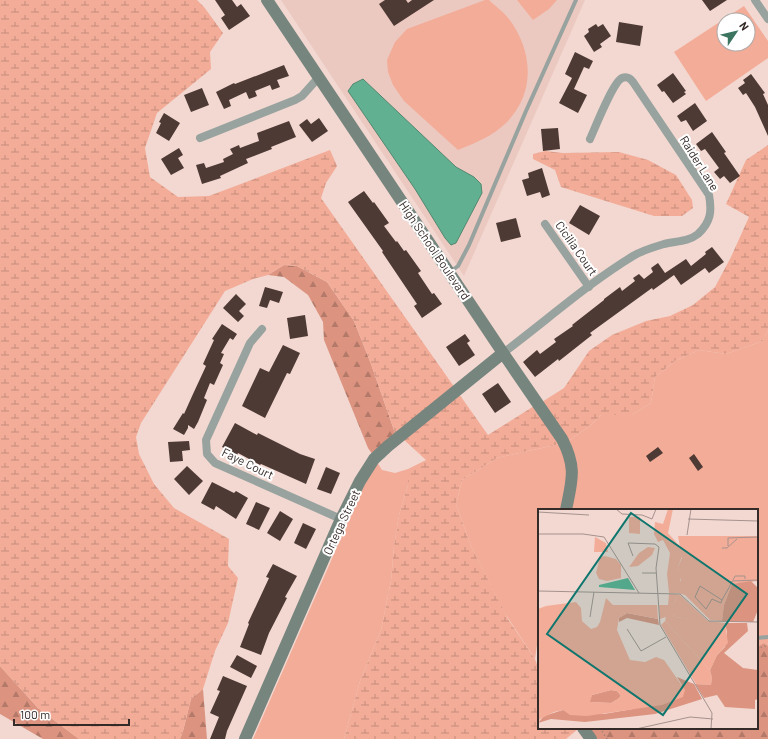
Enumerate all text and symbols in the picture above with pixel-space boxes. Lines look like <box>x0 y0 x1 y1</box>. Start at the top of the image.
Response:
north arrow <box>716 12 756 52</box>
text: N <box>737 19 752 33</box>
street label: Raider Lane <box>678 133 722 193</box>
street label: High School Boulevard <box>397 198 473 302</box>
street label: Cicilia Court <box>553 218 601 278</box>
street label: Faye Court <box>220 444 276 482</box>
street label: Ortega Street <box>320 487 362 557</box>
inset map <box>538 509 758 729</box>
scale bar <box>14 701 129 727</box>
text: 100 m <box>20 707 50 721</box>

